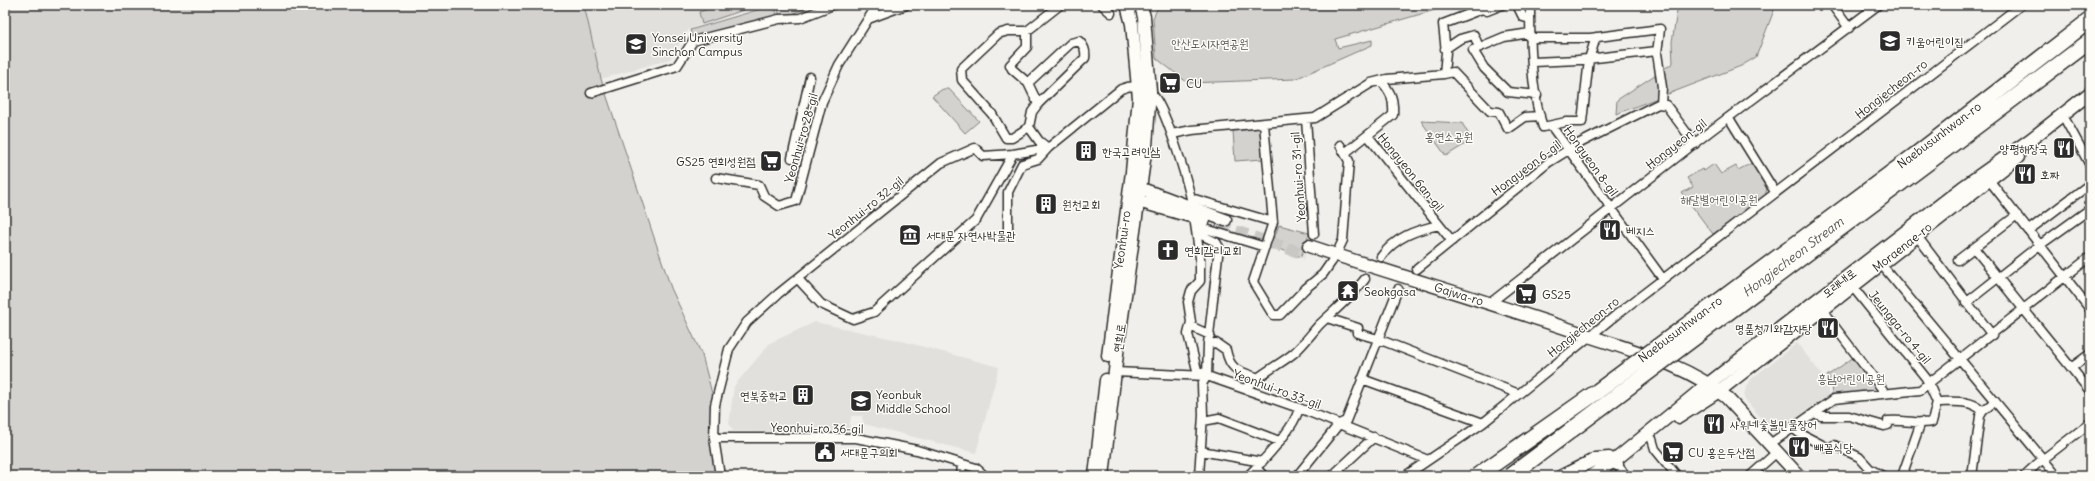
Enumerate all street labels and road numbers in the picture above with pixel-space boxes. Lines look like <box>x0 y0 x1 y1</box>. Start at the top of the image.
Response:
street label: Hongjecheon-ro <box>1852 56 1930 122</box>
street label: Yeonhui-ro 28-gil <box>781 91 821 185</box>
street label: Naebusunhwan-ro <box>1894 98 1984 171</box>
street label: Hongyeon-gil <box>1643 116 1709 172</box>
street label: Hongyeon 8-gil <box>1561 123 1621 199</box>
street label: Hongyeon 6an-gil <box>1375 130 1447 214</box>
street label: Yeonhui-ro 31-gil <box>1287 131 1309 223</box>
street label: Hongyeon 6-gil <box>1488 137 1564 199</box>
street label: Yeonhui-ro 32-gil <box>826 173 906 243</box>
street label: Yeonhui-ro <box>1110 209 1134 270</box>
street label: Moraenae-ro <box>1869 219 1935 275</box>
street label: 모래내로 <box>1819 265 1859 301</box>
street label: Gajwa-ro <box>1432 279 1486 309</box>
street label: Jeungga-ro 4-gil <box>1866 287 1934 367</box>
street label: Naebusunhwan-ro <box>1635 292 1725 365</box>
street label: Hongjecheon-ro <box>1544 293 1622 360</box>
street label: 연희로 <box>1110 323 1128 353</box>
street label: Yeonhui-ro 33-gil <box>1231 366 1323 412</box>
street label: Yeonhui-ro 36-gil <box>770 420 864 436</box>

